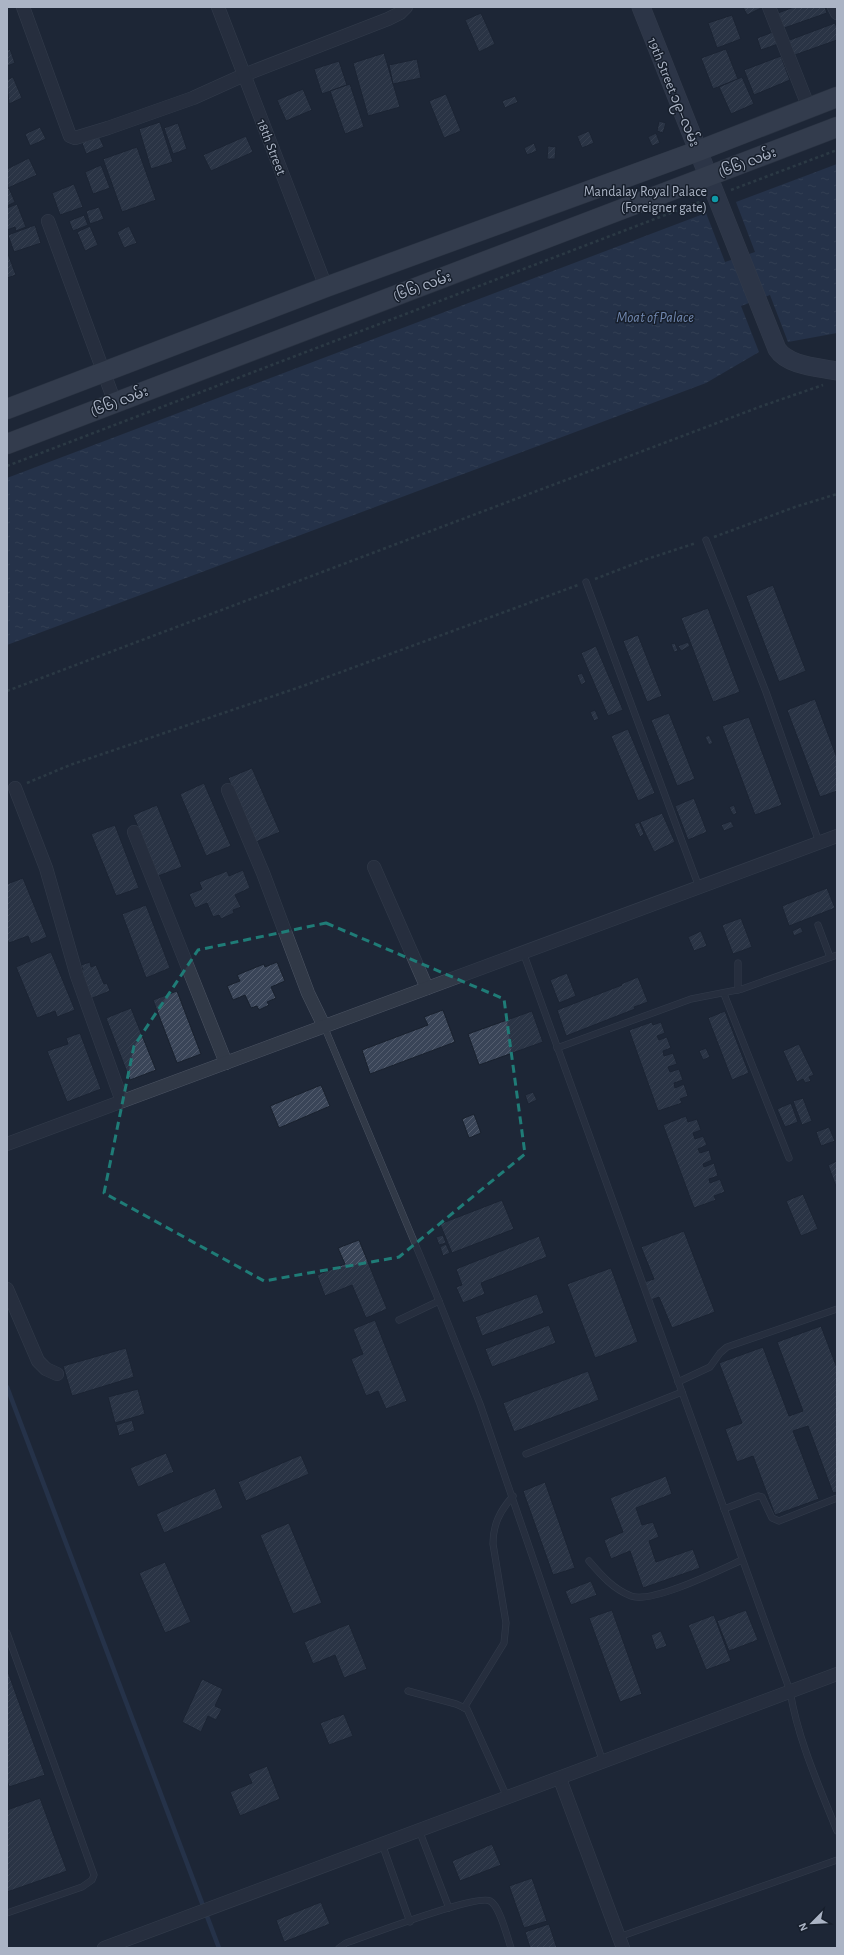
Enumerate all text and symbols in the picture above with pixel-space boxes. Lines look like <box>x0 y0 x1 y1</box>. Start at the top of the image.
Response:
street label: 19th Street ၁၉−လမ်း <box>641 34 705 150</box>
street label: 18th Street <box>254 118 288 178</box>
street label: (၆၆) လမ်း <box>715 142 778 180</box>
place label: Mandalay Royal Palace (Foreigner gate) <box>584 185 707 215</box>
marker: Mandalay Royal Palace (Foreigner gate) <box>710 194 720 204</box>
street label: (၆၆) လမ်း <box>390 266 453 304</box>
water label: Moat of Palace <box>616 310 694 325</box>
street label: (၆၆) လမ်း <box>87 381 150 419</box>
north arrow <box>792 1903 832 1943</box>
text: N <box>797 1921 810 1933</box>

